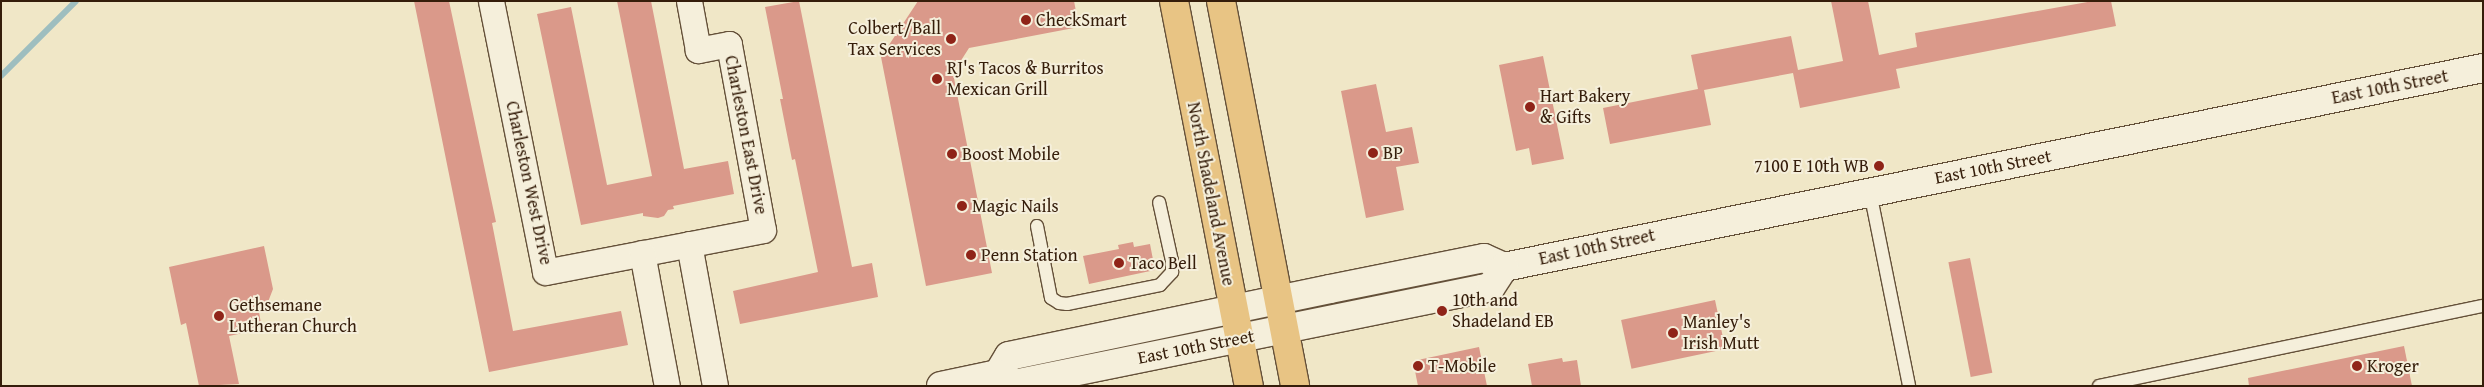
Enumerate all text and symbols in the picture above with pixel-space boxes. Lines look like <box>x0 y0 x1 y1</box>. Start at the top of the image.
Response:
place label: CheckSmart <box>1036 9 1127 31</box>
marker: CheckSmart <box>1020 14 1032 26</box>
place label: Colbert/Ball Tax Services <box>848 18 941 60</box>
marker: Colbert/Ball Tax Services <box>945 33 957 45</box>
street label: Charleston East Drive <box>720 54 772 216</box>
place label: RJ's Tacos & Burritos Mexican Grill <box>947 58 1104 100</box>
street label: East 10th Street <box>2330 65 2450 109</box>
marker: RJ's Tacos & Burritos Mexican Grill <box>931 73 943 85</box>
place label: Hart Bakery & Gifts <box>1540 86 1631 128</box>
street label: Charleston West Drive <box>501 99 557 267</box>
street label: North Shadeland Avenue <box>1183 100 1239 288</box>
marker: Hart Bakery & Gifts <box>1524 101 1536 113</box>
place label: BP <box>1383 142 1403 164</box>
place label: Boost Mobile <box>962 143 1060 165</box>
street label: East 10th Street <box>1933 145 2053 189</box>
marker: BP <box>1367 147 1379 159</box>
marker: Boost Mobile <box>946 148 958 160</box>
place label: 7100 E 10th WB <box>1754 155 1869 177</box>
marker: 7100 E 10th WB <box>1873 160 1885 172</box>
place label: Magic Nails <box>972 195 1059 217</box>
marker: Magic Nails <box>956 200 968 212</box>
street label: East 10th Street <box>1537 224 1657 270</box>
place label: Penn Station <box>981 244 1078 266</box>
marker: Penn Station <box>965 249 977 261</box>
place label: Taco Bell <box>1129 252 1197 274</box>
marker: Taco Bell <box>1113 257 1125 269</box>
place label: 10th and Shadeland EB <box>1452 290 1554 332</box>
place label: Gethsemane Lutheran Church <box>229 295 357 338</box>
marker: 10th and Shadeland EB <box>1436 305 1448 317</box>
marker: Gethsemane Lutheran Church <box>213 310 225 322</box>
place label: Manley's Irish Mutt <box>1683 312 1759 354</box>
street label: East 10th Street <box>1136 325 1256 369</box>
marker: Manley's Irish Mutt <box>1667 327 1679 339</box>
place label: T-Mobile <box>1428 355 1496 377</box>
place label: Kroger <box>2367 355 2419 377</box>
marker: T-Mobile <box>1412 360 1424 372</box>
marker: Kroger <box>2351 360 2363 372</box>

